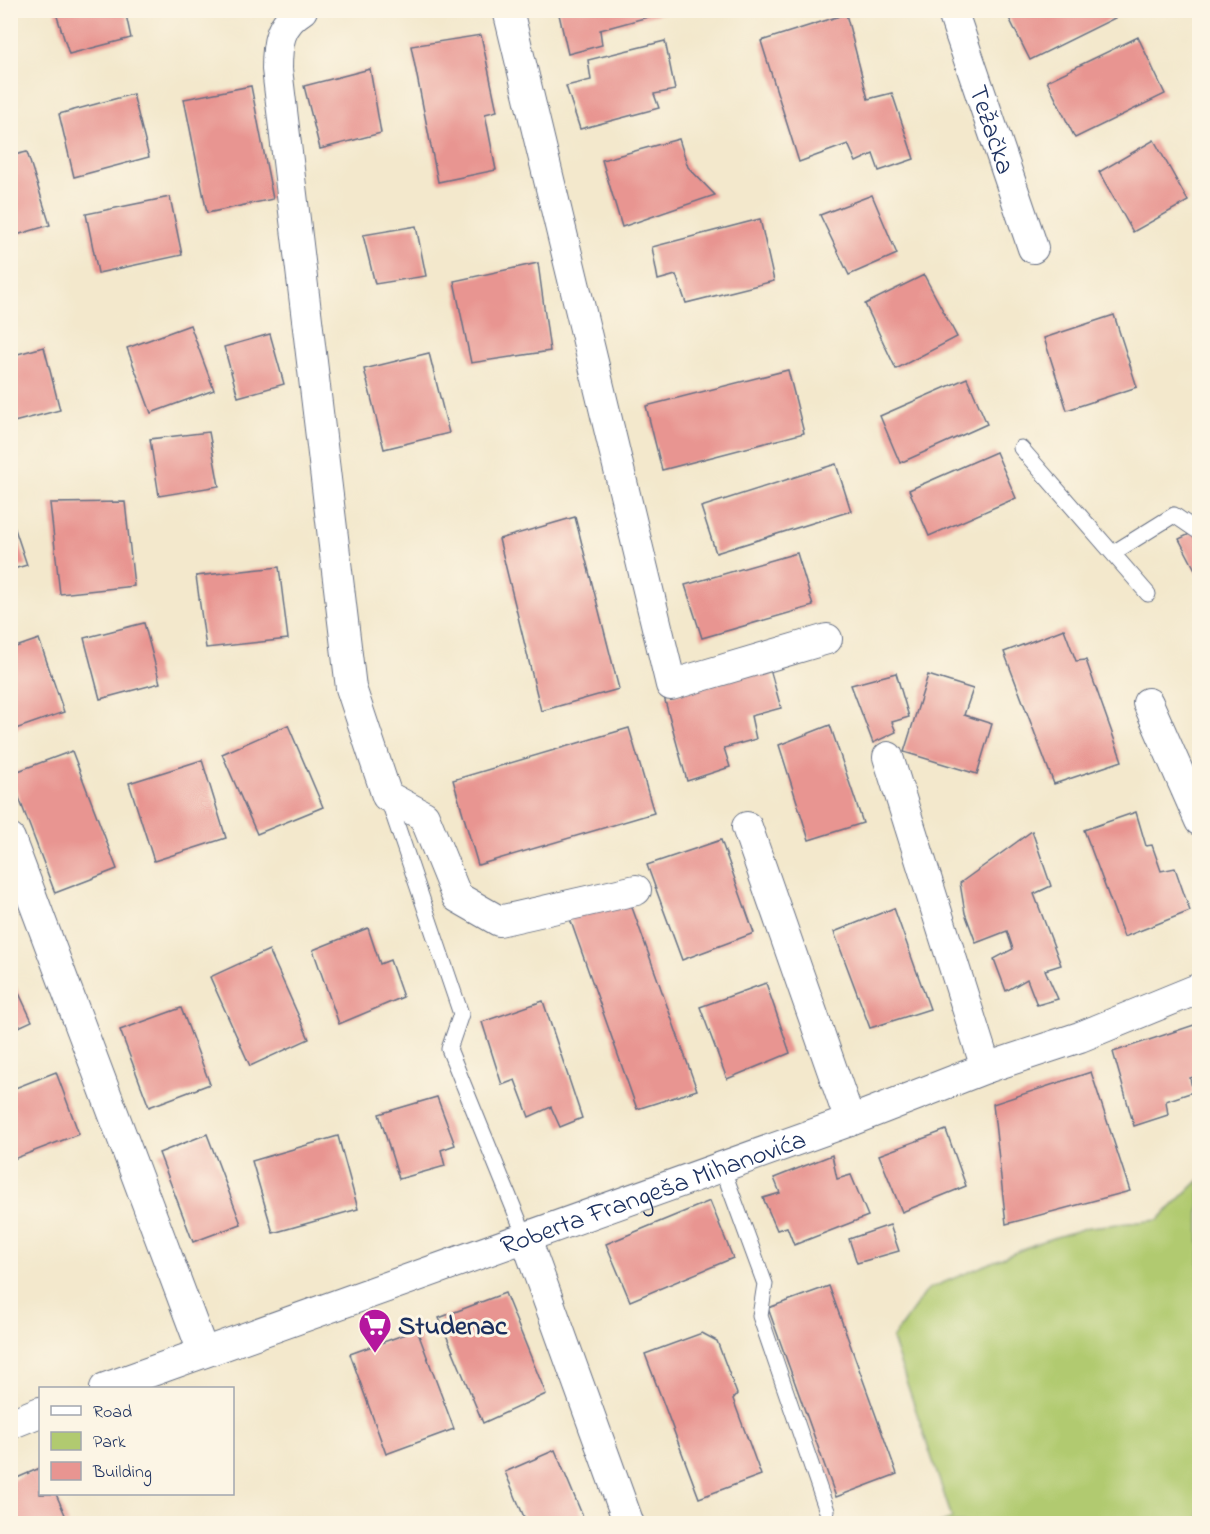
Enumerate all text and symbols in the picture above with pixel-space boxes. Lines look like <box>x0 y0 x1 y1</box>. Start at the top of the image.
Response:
street label: Težačka <box>957 80 1023 180</box>
street label: Roberta Frangeša Mihanovića <box>495 1121 812 1267</box>
supermarket icon: Studenac <box>357 1307 393 1354</box>
place label: Studenac <box>398 1308 508 1347</box>
legend <box>39 1387 234 1495</box>
text: Road <box>93 1400 132 1426</box>
text: Park <box>93 1430 126 1456</box>
text: Building <box>92 1460 152 1487</box>

